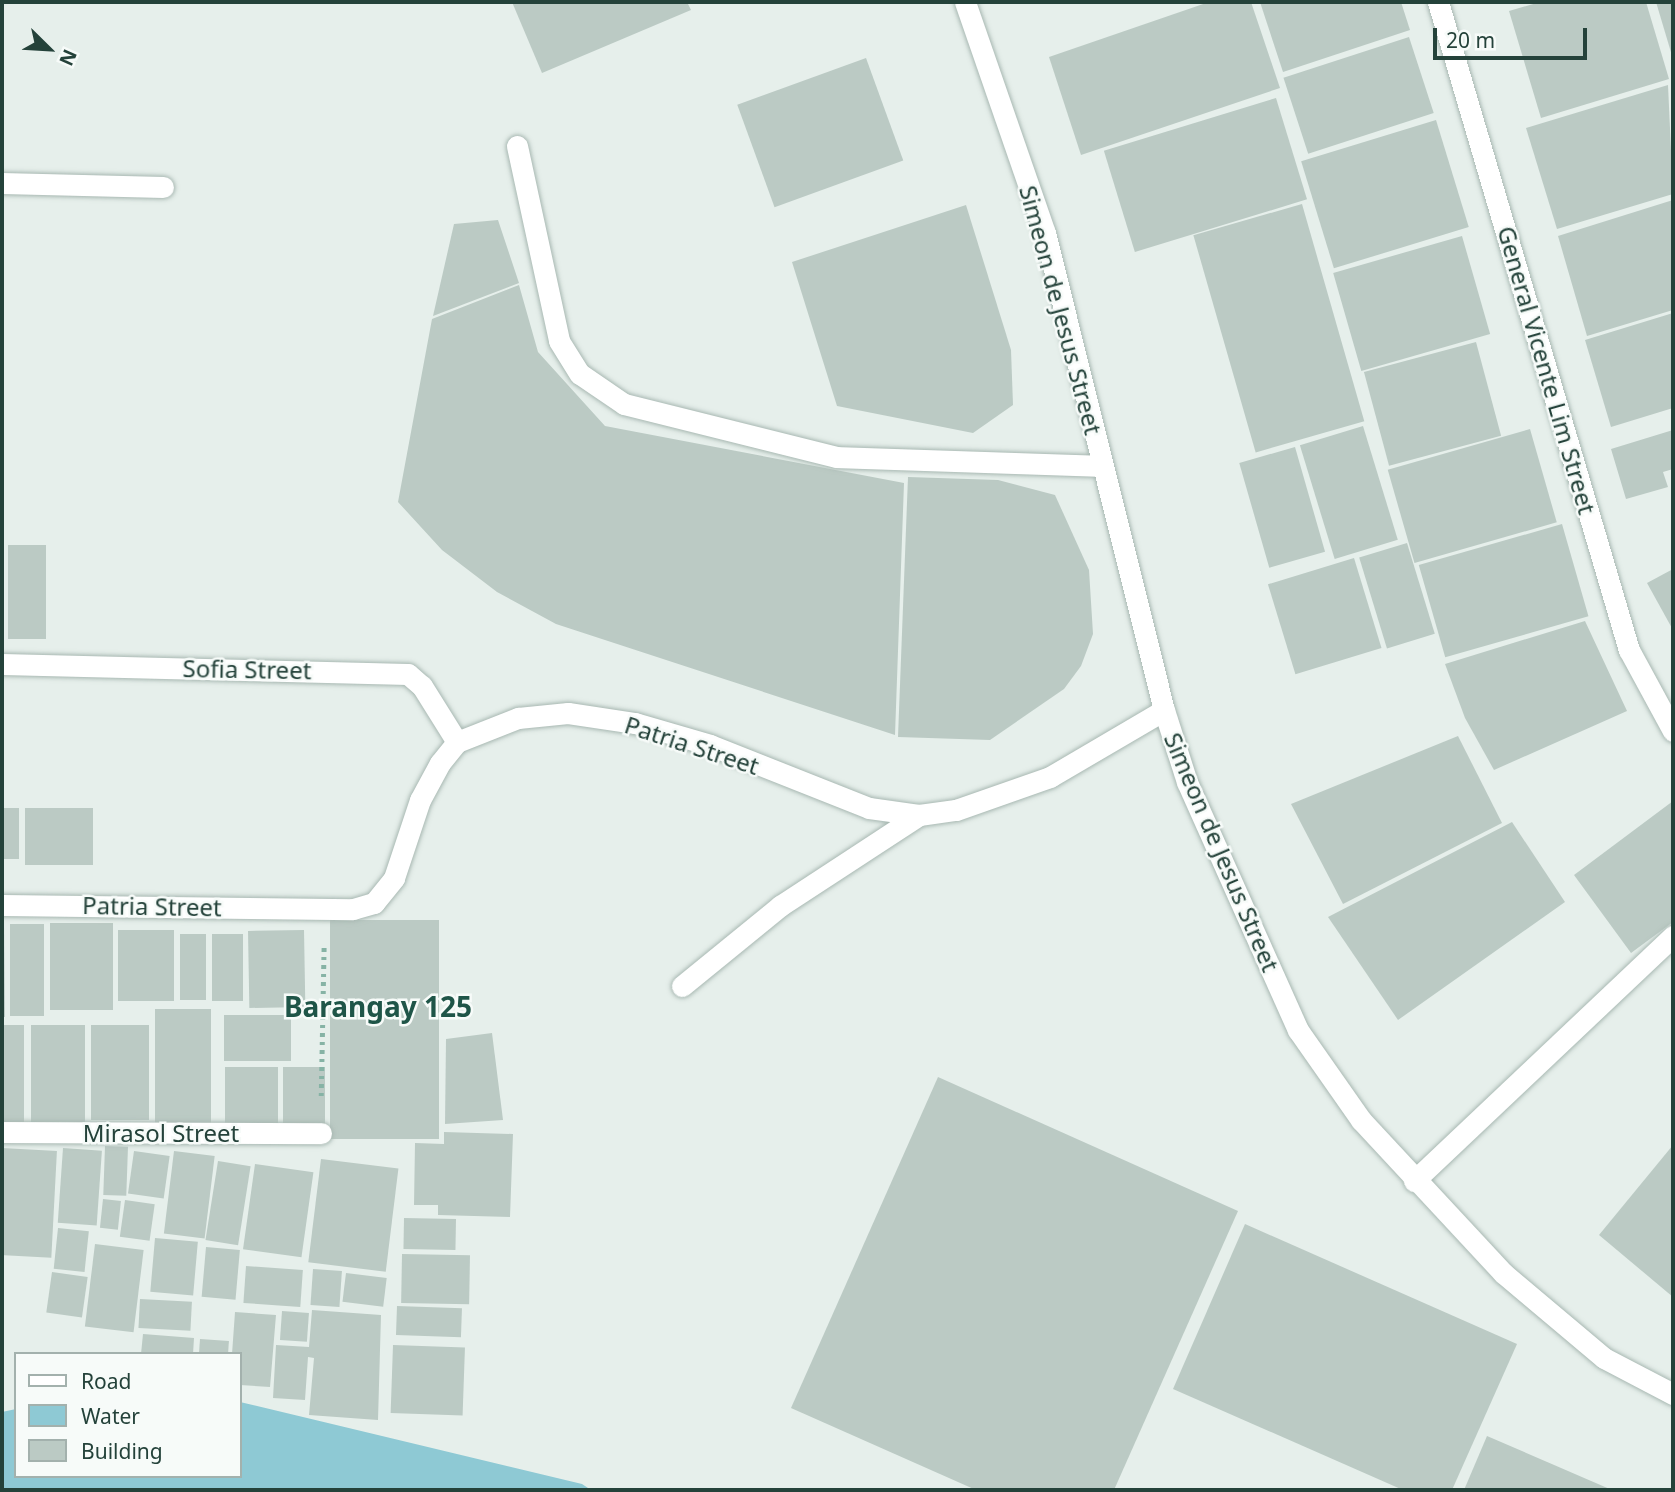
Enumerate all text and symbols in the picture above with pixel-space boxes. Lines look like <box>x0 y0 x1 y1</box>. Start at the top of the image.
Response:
north arrow <box>14 14 84 84</box>
scale bar <box>1437 14 1591 58</box>
text: 20 m <box>1446 26 1495 54</box>
text: N <box>53 45 83 70</box>
street label: Simeon de Jesus Street <box>1014 182 1108 438</box>
street label: General Vicente Lim Street <box>1492 223 1602 517</box>
street label: Sofia Street <box>182 653 312 685</box>
street label: Patria Street <box>621 710 763 780</box>
street label: Simeon de Jesus Street <box>1159 728 1285 976</box>
street label: Patria Street <box>82 890 222 922</box>
district label: Barangay 125 <box>284 989 472 1023</box>
street label: Mirasol Street <box>83 1119 239 1147</box>
legend <box>14 1352 242 1478</box>
text: Road <box>81 1367 131 1395</box>
text: Water <box>81 1402 140 1430</box>
text: Building <box>81 1437 163 1465</box>

